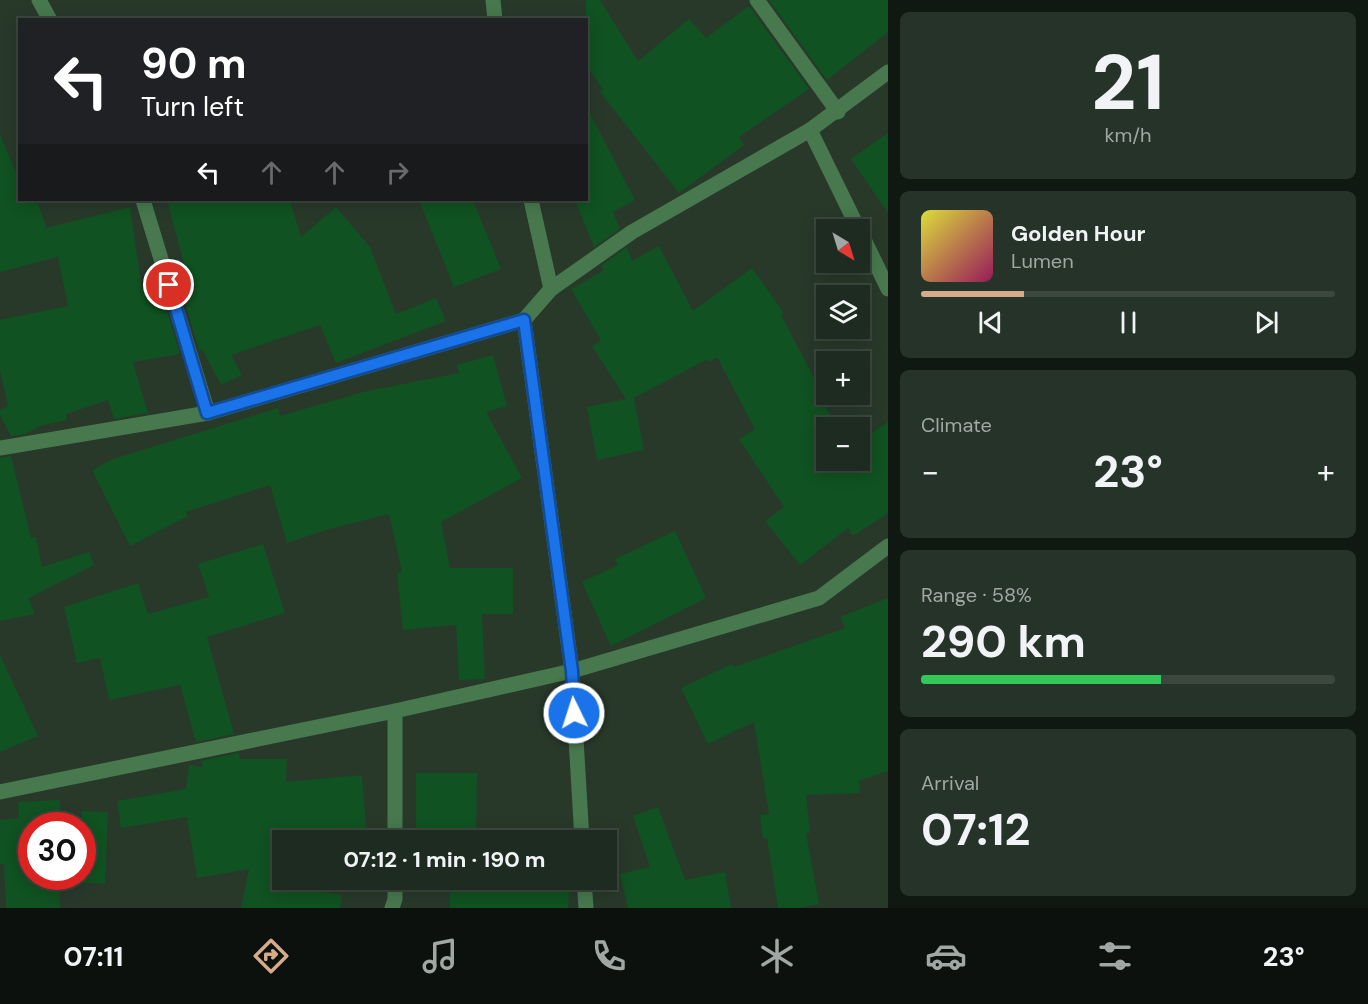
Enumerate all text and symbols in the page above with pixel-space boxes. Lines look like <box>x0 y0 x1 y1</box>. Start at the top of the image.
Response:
text: 21 <box>1091 32 1165 133</box>
text: 90 m <box>141 36 247 91</box>
icon: left <box>42 42 120 120</box>
text: Turn left <box>141 89 244 124</box>
text: km/h <box>1104 122 1152 148</box>
icon: left <box>192 156 225 189</box>
icon: ahead <box>255 156 288 189</box>
icon: ahead <box>318 156 351 189</box>
icon: right <box>381 156 414 189</box>
north arrow <box>816 219 870 273</box>
map controls <box>816 219 870 471</box>
text: Golden Hour <box>1011 219 1146 248</box>
text: Lumen <box>1011 248 1074 274</box>
pin <box>143 259 194 310</box>
icon: arrive <box>152 268 185 301</box>
button: layers <box>816 285 870 339</box>
icon: previous <box>974 306 1007 339</box>
icon: pause <box>1112 306 1145 339</box>
icon: next <box>1250 306 1283 339</box>
button: + <box>816 351 870 405</box>
text: Climate <box>921 412 992 438</box>
button: − <box>816 417 870 471</box>
text: 23° <box>1093 442 1163 501</box>
text: − <box>921 450 939 493</box>
text: + <box>1317 450 1335 493</box>
text: Range · 58% <box>921 582 1032 608</box>
text: 290 km <box>921 612 1086 671</box>
position arrow <box>542 681 606 745</box>
text: Arrival <box>921 770 979 796</box>
text: 07:12 <box>921 800 1030 859</box>
speed limit sign: 30 <box>18 812 96 890</box>
text: 07:12 · 1 min · 190 m <box>343 845 546 874</box>
icon: directions <box>250 935 292 977</box>
icon: music <box>419 935 461 977</box>
icon: phone <box>588 935 630 977</box>
icon: climate <box>756 935 798 977</box>
icon: car <box>925 935 967 977</box>
icon: filters <box>1094 935 1136 977</box>
text: 07:11 <box>63 939 123 974</box>
text: 23° <box>1263 939 1305 974</box>

